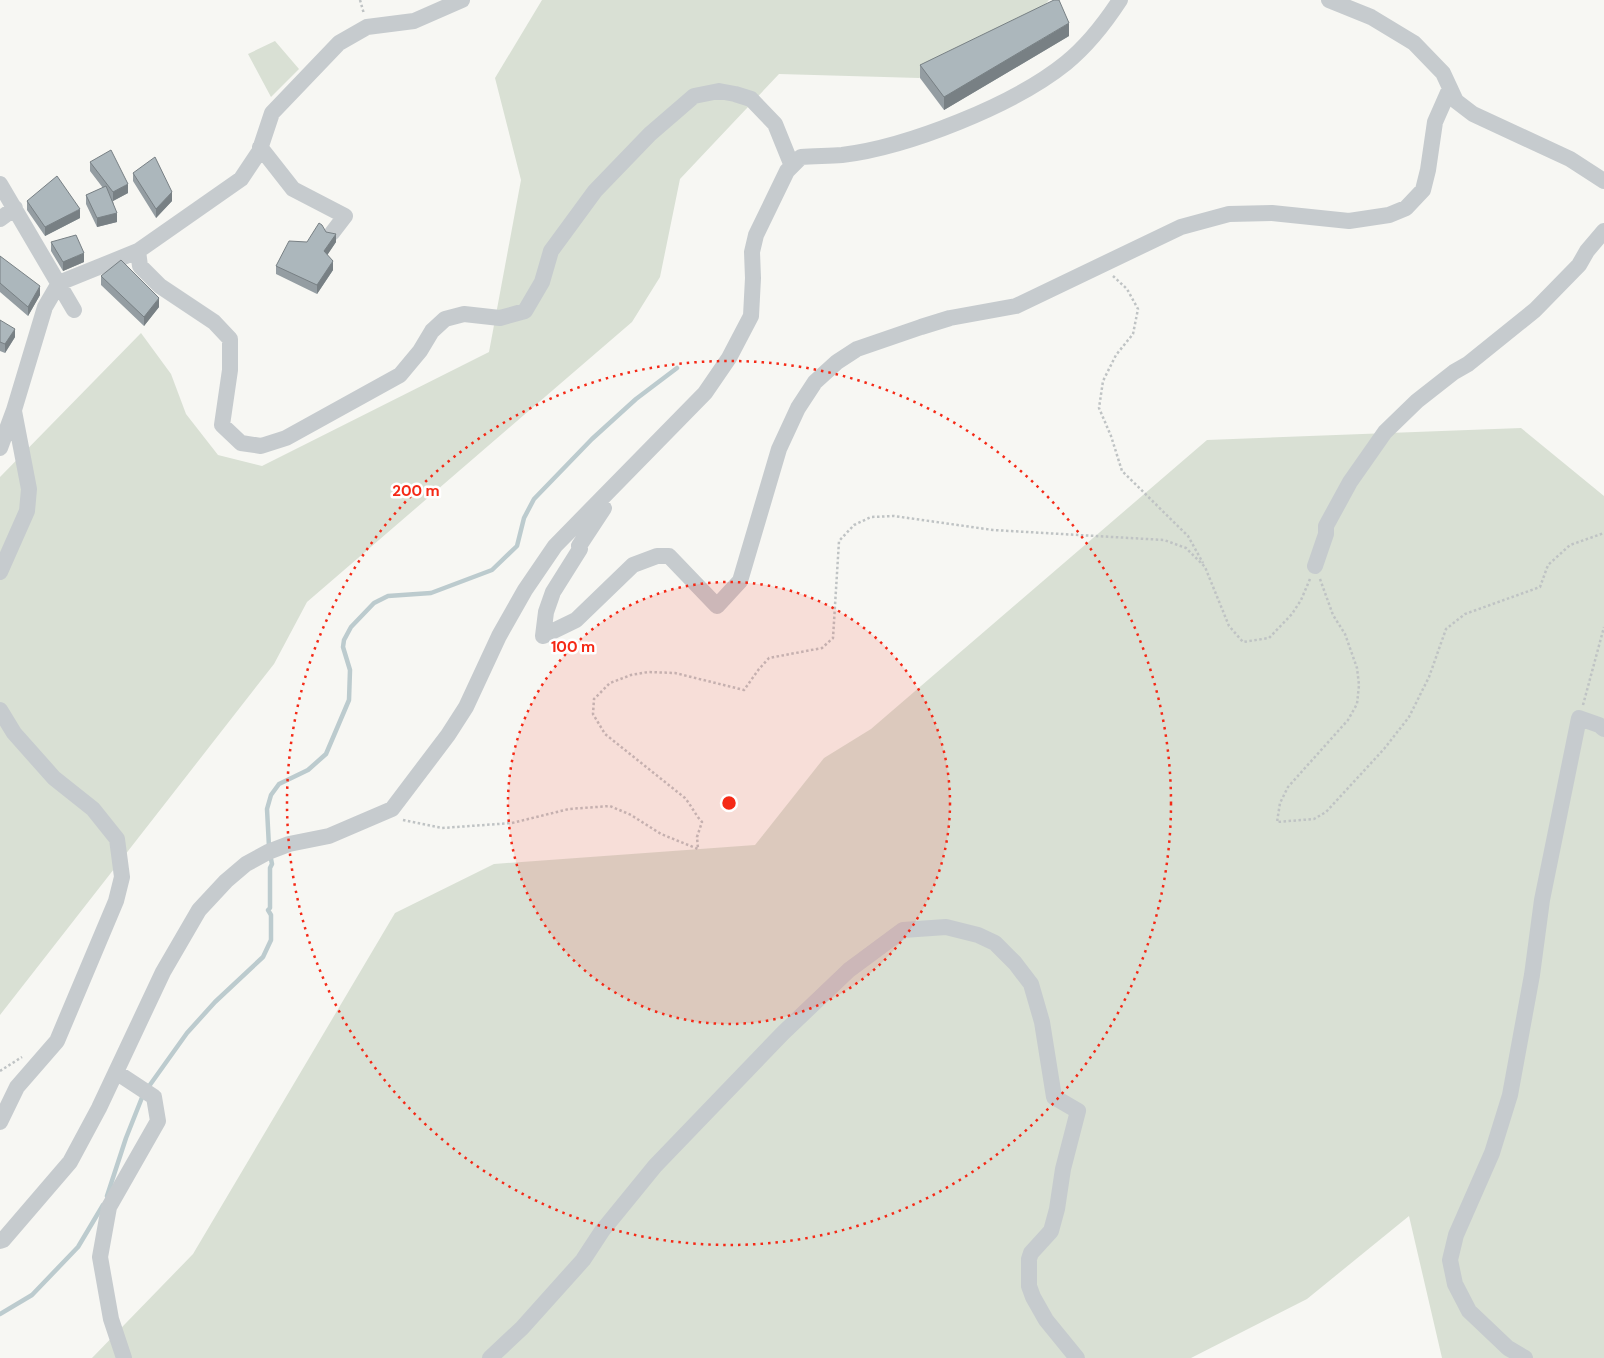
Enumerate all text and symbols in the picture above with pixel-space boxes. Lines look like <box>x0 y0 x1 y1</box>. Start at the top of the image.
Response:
text: 200 m <box>392 481 440 501</box>
text: 100 m <box>551 637 595 657</box>
centre of rings <box>720 794 738 812</box>

